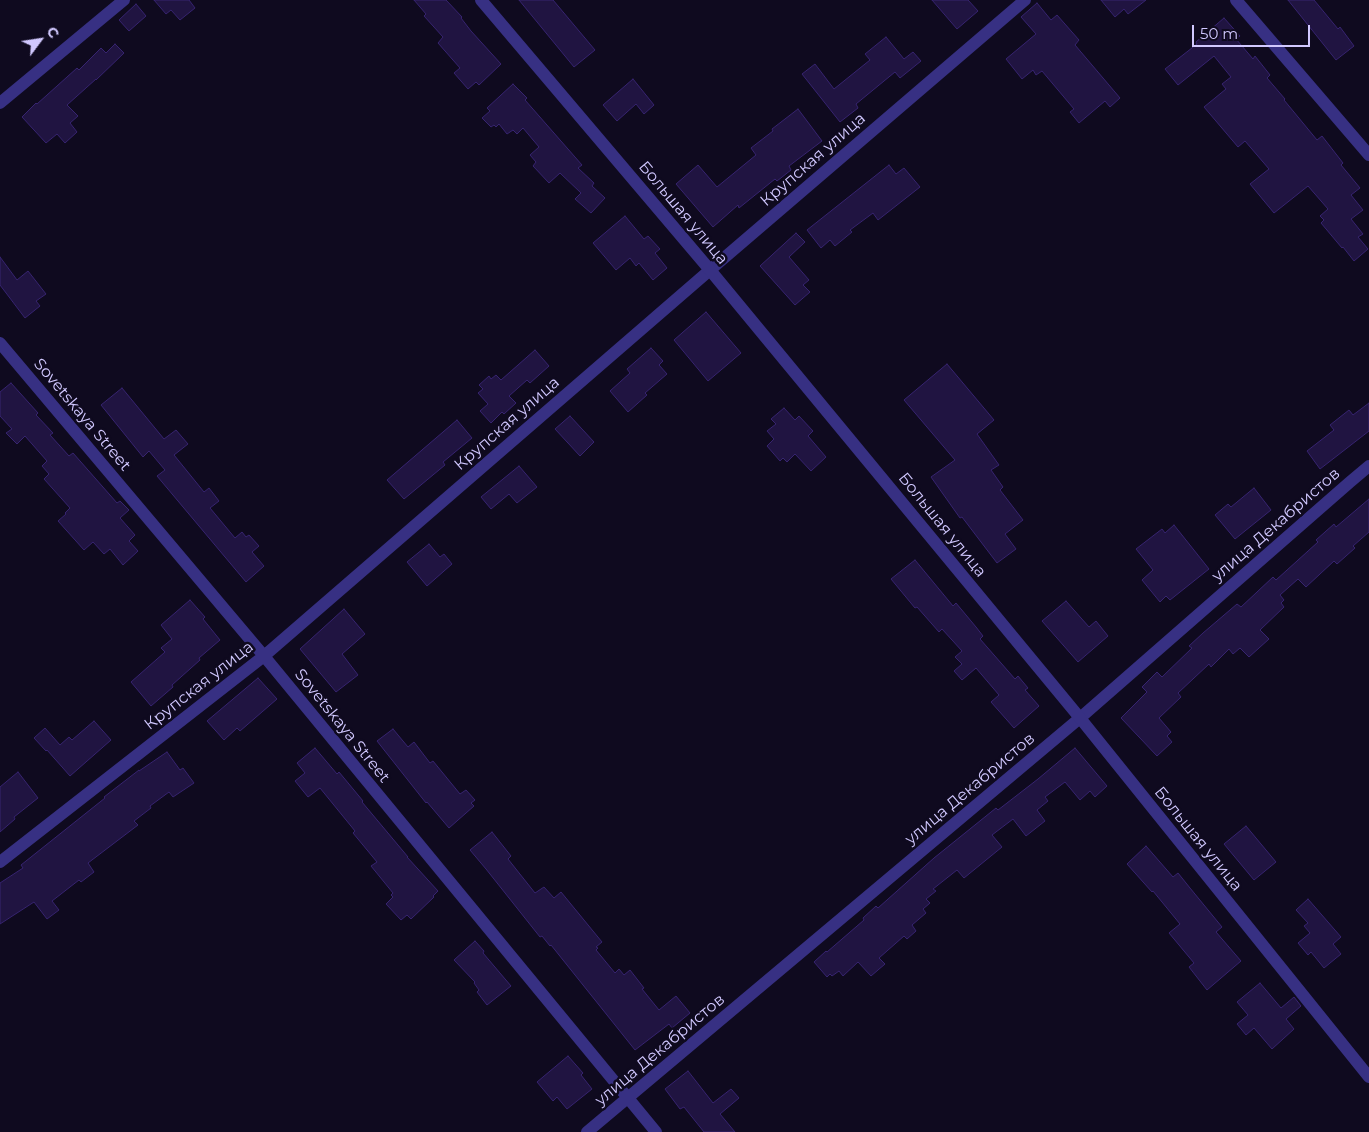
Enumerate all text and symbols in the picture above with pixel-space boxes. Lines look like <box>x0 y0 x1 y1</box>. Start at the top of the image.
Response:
north arrow <box>15 15 65 65</box>
scale bar <box>1194 15 1312 47</box>
text: С <box>43 23 63 41</box>
text: 50 m <box>1200 24 1238 43</box>
street label: Крупская улица <box>757 109 869 211</box>
street label: Большая улица <box>634 157 732 269</box>
street label: Sovetskaya Street <box>29 355 135 475</box>
street label: Крупская улица <box>451 373 563 475</box>
street label: улица Декабристов <box>1208 464 1344 586</box>
street label: Большая улица <box>894 469 990 581</box>
street label: Крупская улица <box>141 638 257 734</box>
street label: Sovetskaya Street <box>290 665 394 787</box>
street label: улица Декабристов <box>901 729 1039 849</box>
street label: Большая улица <box>1150 783 1246 895</box>
street label: улица Декабристов <box>591 990 729 1110</box>

